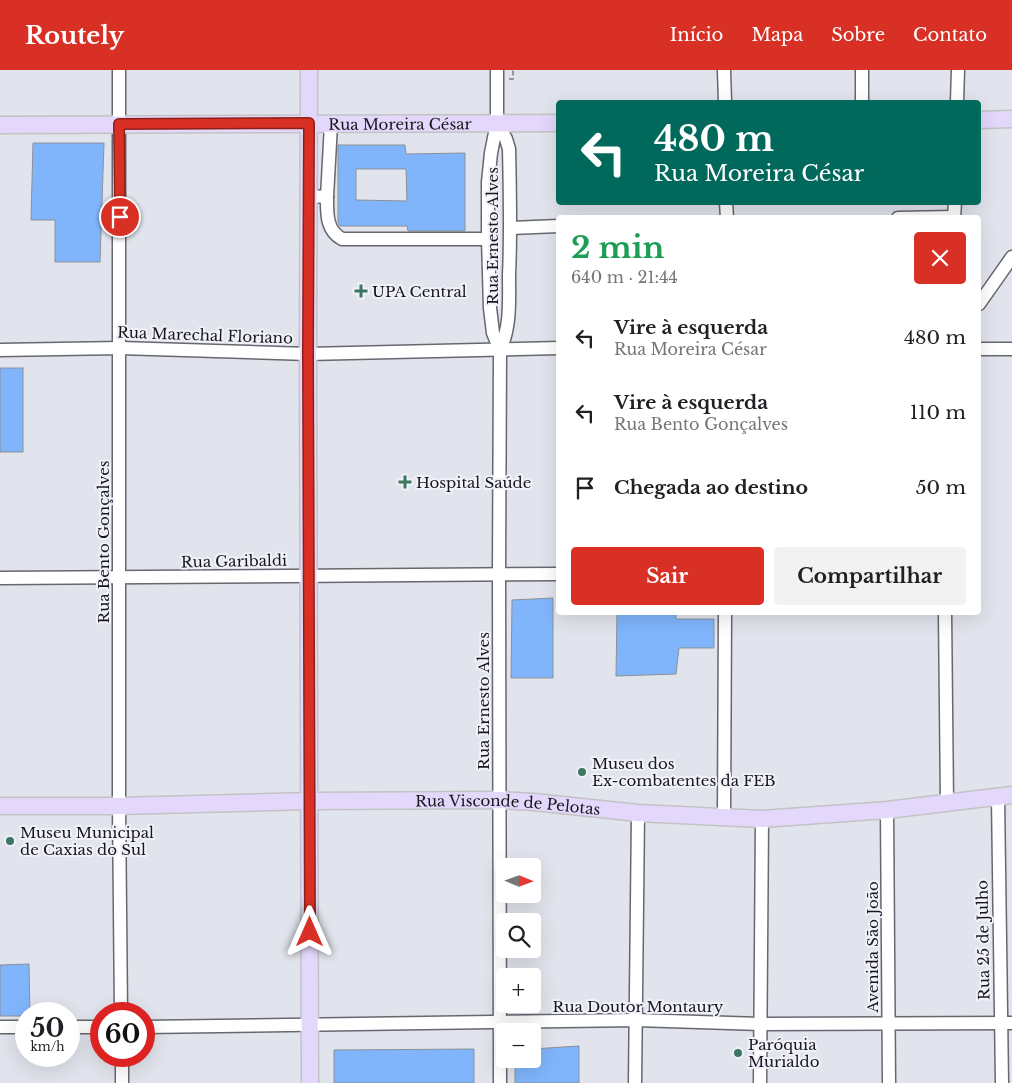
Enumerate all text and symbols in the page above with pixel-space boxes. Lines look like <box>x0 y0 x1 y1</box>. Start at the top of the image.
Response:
text: Routely <box>25 21 124 50</box>
text: Início <box>670 24 723 46</box>
text: Mapa <box>751 24 803 46</box>
text: Sobre <box>831 24 885 46</box>
text: Contato <box>913 24 987 46</box>
street label: Rua Moreira César <box>328 114 473 133</box>
text: 480 m <box>654 117 774 160</box>
icon: left <box>571 120 636 185</box>
text: Rua Moreira César <box>654 160 864 187</box>
street label: Rua Ernesto Alves <box>483 167 502 305</box>
pin <box>99 196 141 238</box>
icon: arrive <box>106 203 134 231</box>
text: 2 min <box>571 229 664 266</box>
button: close <box>914 232 966 284</box>
text: 640 m · 21:44 <box>571 267 678 287</box>
place label: UPA Central <box>372 282 467 301</box>
marker: UPA Central <box>354 284 368 298</box>
text: Vire à esquerda <box>614 316 768 339</box>
street label: Rua Marechal Floriano <box>117 322 293 348</box>
icon: left <box>571 324 599 352</box>
text: 480 m <box>904 326 966 349</box>
text: Rua Moreira César <box>614 339 767 359</box>
text: Vire à esquerda <box>614 391 768 414</box>
icon: left <box>571 399 599 427</box>
text: 110 m <box>910 401 966 424</box>
text: Rua Bento Gonçalves <box>614 414 788 434</box>
street label: Rua Bento Gonçalves <box>94 460 113 624</box>
place label: Hospital Saúde <box>416 473 531 492</box>
icon: arrive <box>571 474 599 502</box>
marker: Hospital Saúde <box>398 475 412 489</box>
text: Chegada ao destino <box>614 476 808 499</box>
text: 50 m <box>916 476 966 499</box>
button: Sair <box>571 547 764 605</box>
button: Compartilhar <box>774 547 966 605</box>
street label: Rua Garibaldi <box>181 551 287 571</box>
street label: Rua Ernesto Alves <box>474 632 493 770</box>
place label: Museu dos Ex-combatentes da FEB <box>592 754 776 790</box>
marker: Museu dos Ex-combatentes da FEB <box>576 766 588 778</box>
street label: Rua Visconde de Pelotas <box>415 790 602 818</box>
place label: Museu Municipal de Caxias do Sul <box>20 823 154 859</box>
marker: Museu Municipal de Caxias do Sul <box>4 835 16 847</box>
north arrow <box>496 858 541 902</box>
map controls <box>496 858 541 1068</box>
street label: Rua 25 de Julho <box>972 880 994 1000</box>
street label: Avenida São João <box>863 881 882 1014</box>
position arrow <box>283 905 335 957</box>
button: search <box>496 913 541 958</box>
button: + <box>496 968 541 1013</box>
street label: Rua Doutor Montaury <box>553 997 724 1016</box>
speed limit sign: 60 <box>90 1002 155 1067</box>
text: 50 <box>31 1013 64 1044</box>
button: − <box>496 1023 541 1068</box>
place label: Paróquia Murialdo <box>748 1035 820 1071</box>
text: km/h <box>30 1039 65 1054</box>
marker: Paróquia Murialdo <box>732 1047 744 1059</box>

